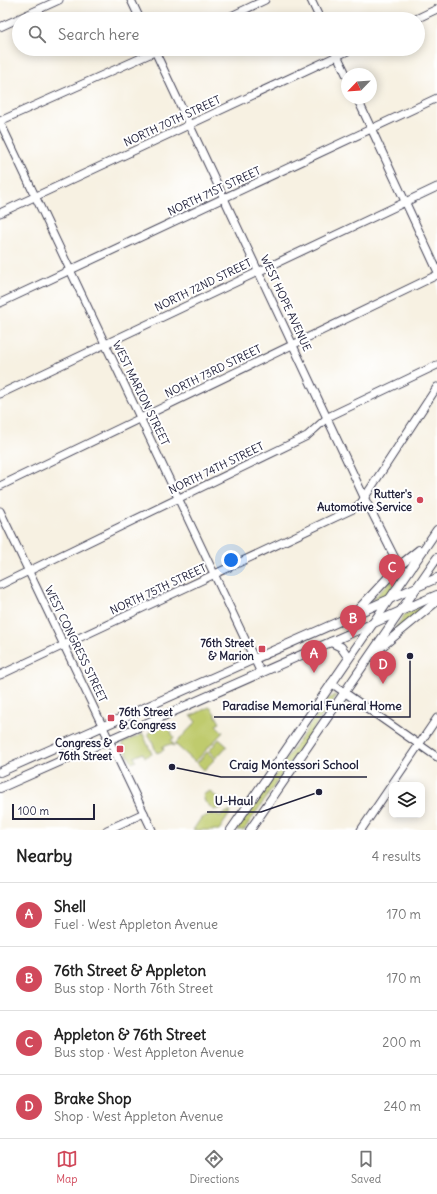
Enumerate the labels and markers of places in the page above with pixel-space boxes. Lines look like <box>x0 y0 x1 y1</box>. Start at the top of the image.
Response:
place label: Rutter's Automotive Service <box>317 487 412 514</box>
marker: Rutter's Automotive Service <box>415 495 425 505</box>
pin: C <box>379 554 405 587</box>
pin: B <box>340 605 366 638</box>
place label: 76th Street & Marion <box>200 636 255 663</box>
pin: A <box>301 640 327 673</box>
marker: 76th Street & Marion <box>257 644 267 654</box>
pin: D <box>370 651 396 684</box>
callout: Paradise Memorial Funeral Home <box>214 693 410 717</box>
place label: 76th Street & Congress <box>119 705 176 733</box>
marker: 76th Street & Congress <box>106 713 116 723</box>
place label: Congress & 76th Street <box>55 736 113 763</box>
marker: Congress & 76th Street <box>115 744 125 754</box>
callout: Craig Montessori School <box>221 753 367 777</box>
callout: U-Haul <box>207 788 261 812</box>

